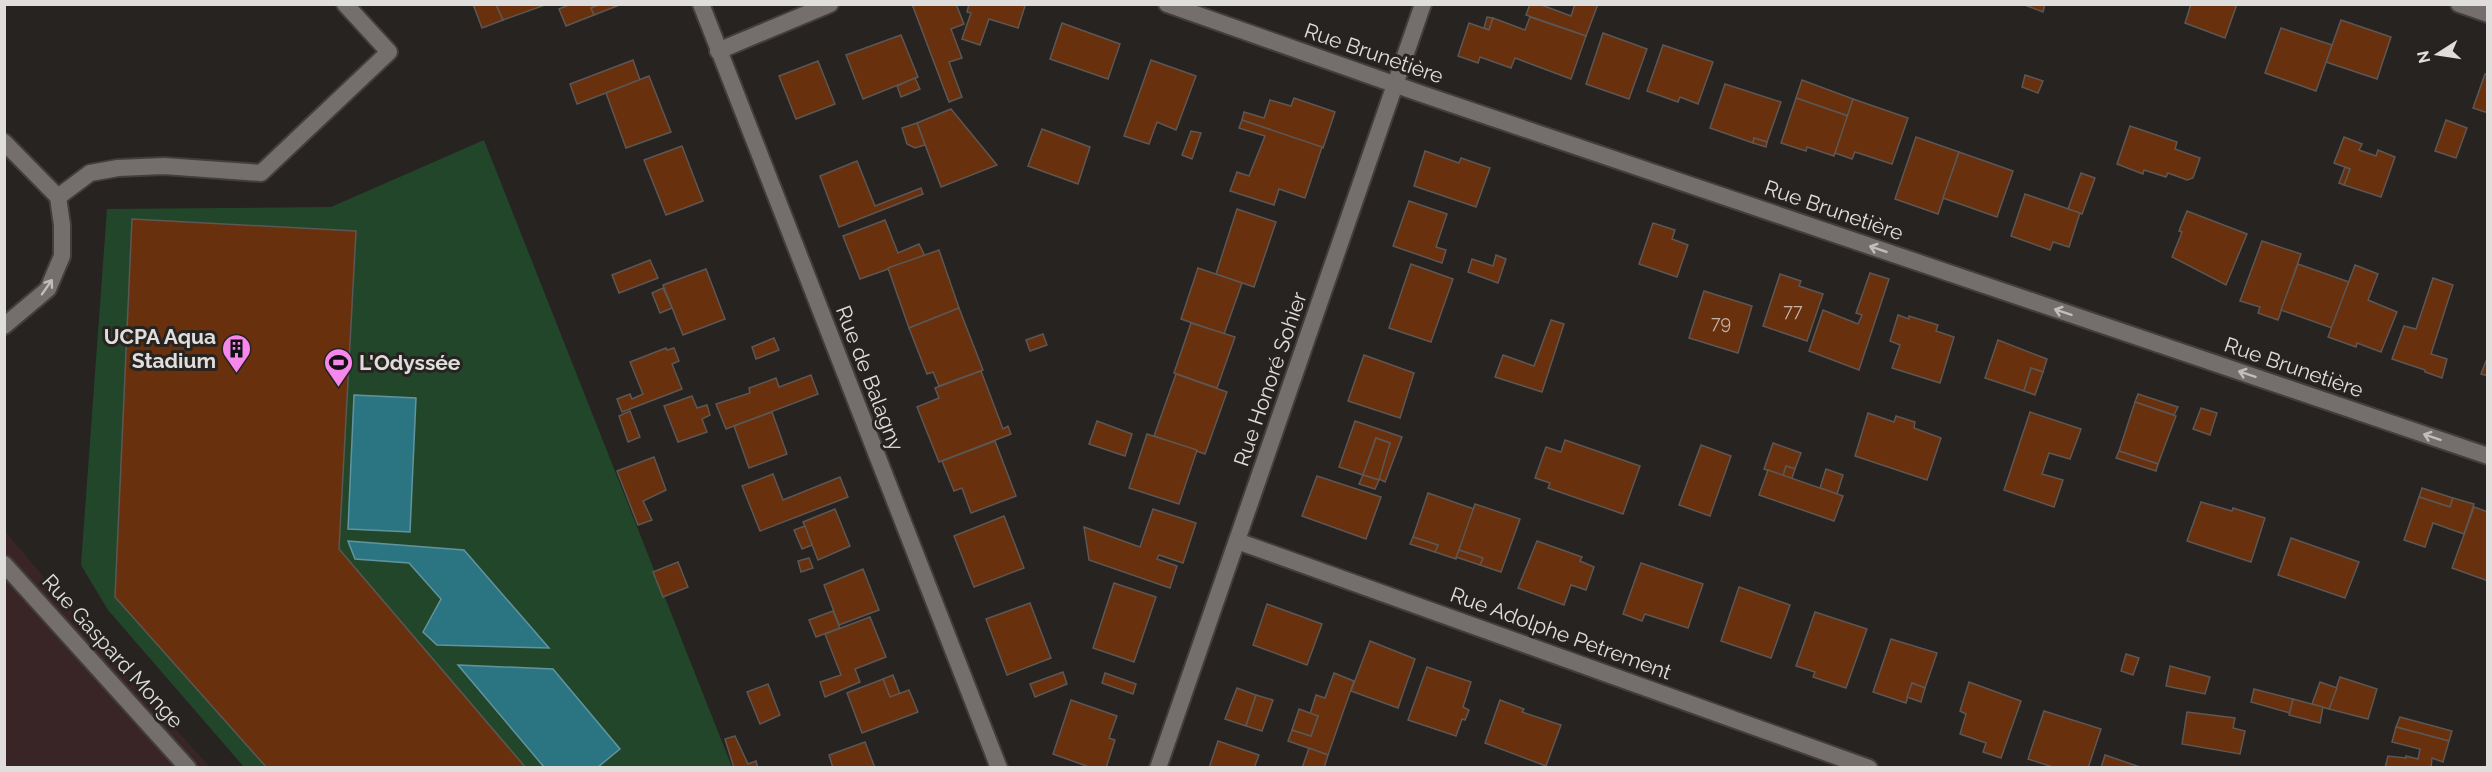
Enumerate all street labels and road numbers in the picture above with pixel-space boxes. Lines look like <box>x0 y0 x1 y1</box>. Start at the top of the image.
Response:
street label: Rue Brunetière <box>1301 18 1447 88</box>
street label: Rue Brunetière <box>1761 175 1907 245</box>
street label: Rue Honoré Sohier <box>1228 288 1312 469</box>
street label: Rue de Balagny <box>831 302 909 454</box>
street label: Rue Brunetière <box>2221 332 2367 402</box>
street label: Rue Gaspard Monge <box>37 569 189 733</box>
street label: Rue Adolphe Petrement <box>1447 581 1675 685</box>

